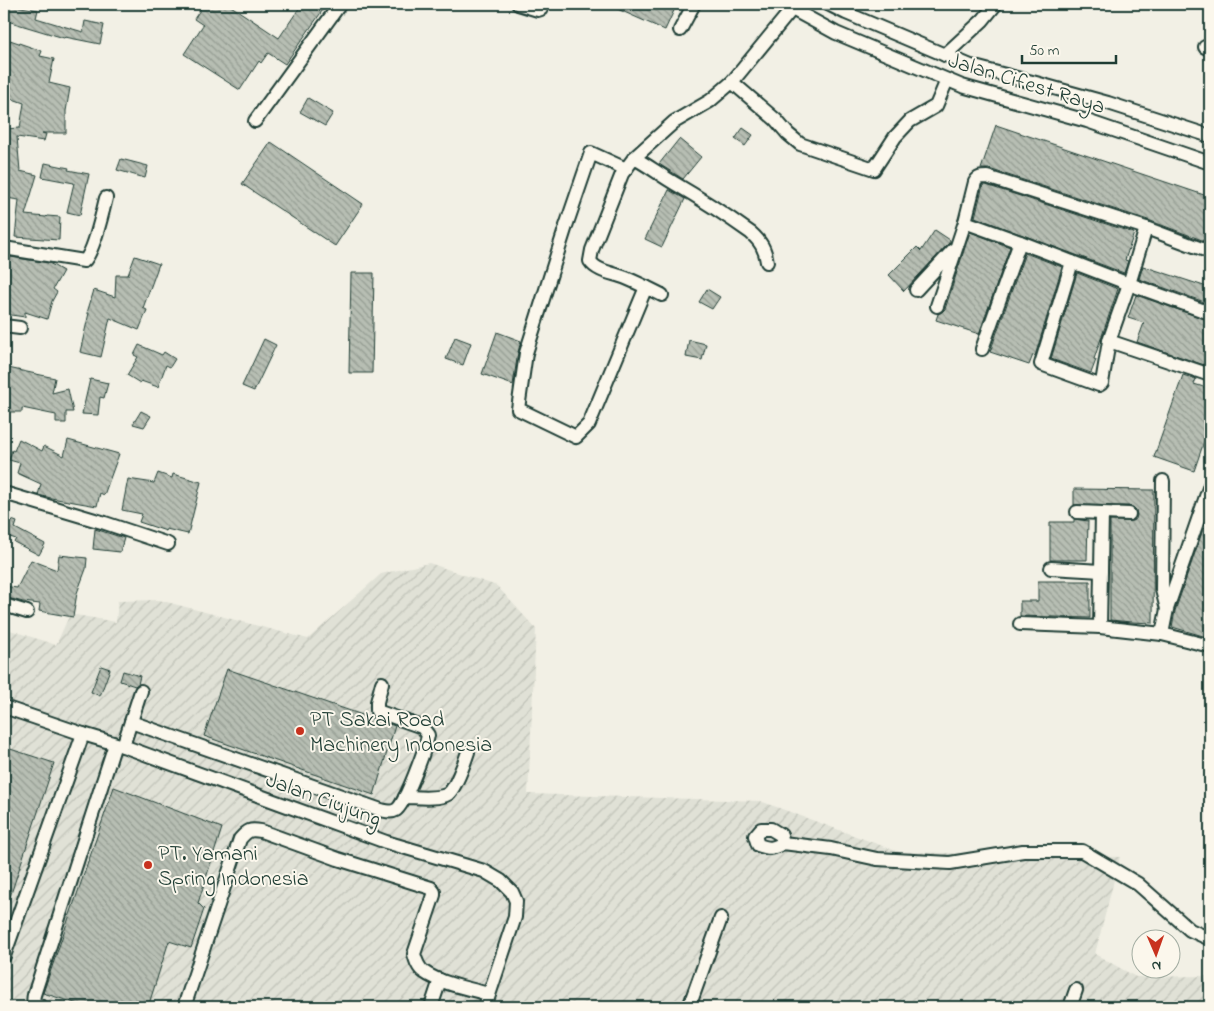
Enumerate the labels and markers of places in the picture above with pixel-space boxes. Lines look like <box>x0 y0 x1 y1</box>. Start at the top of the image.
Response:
place label: PT Sakai Road Machinery Indonesia <box>310 705 492 763</box>
marker: PT Sakai Road Machinery Indonesia <box>294 725 306 737</box>
place label: PT. Yamani Spring Indonesia <box>158 839 309 897</box>
marker: PT. Yamani Spring Indonesia <box>142 859 154 871</box>

